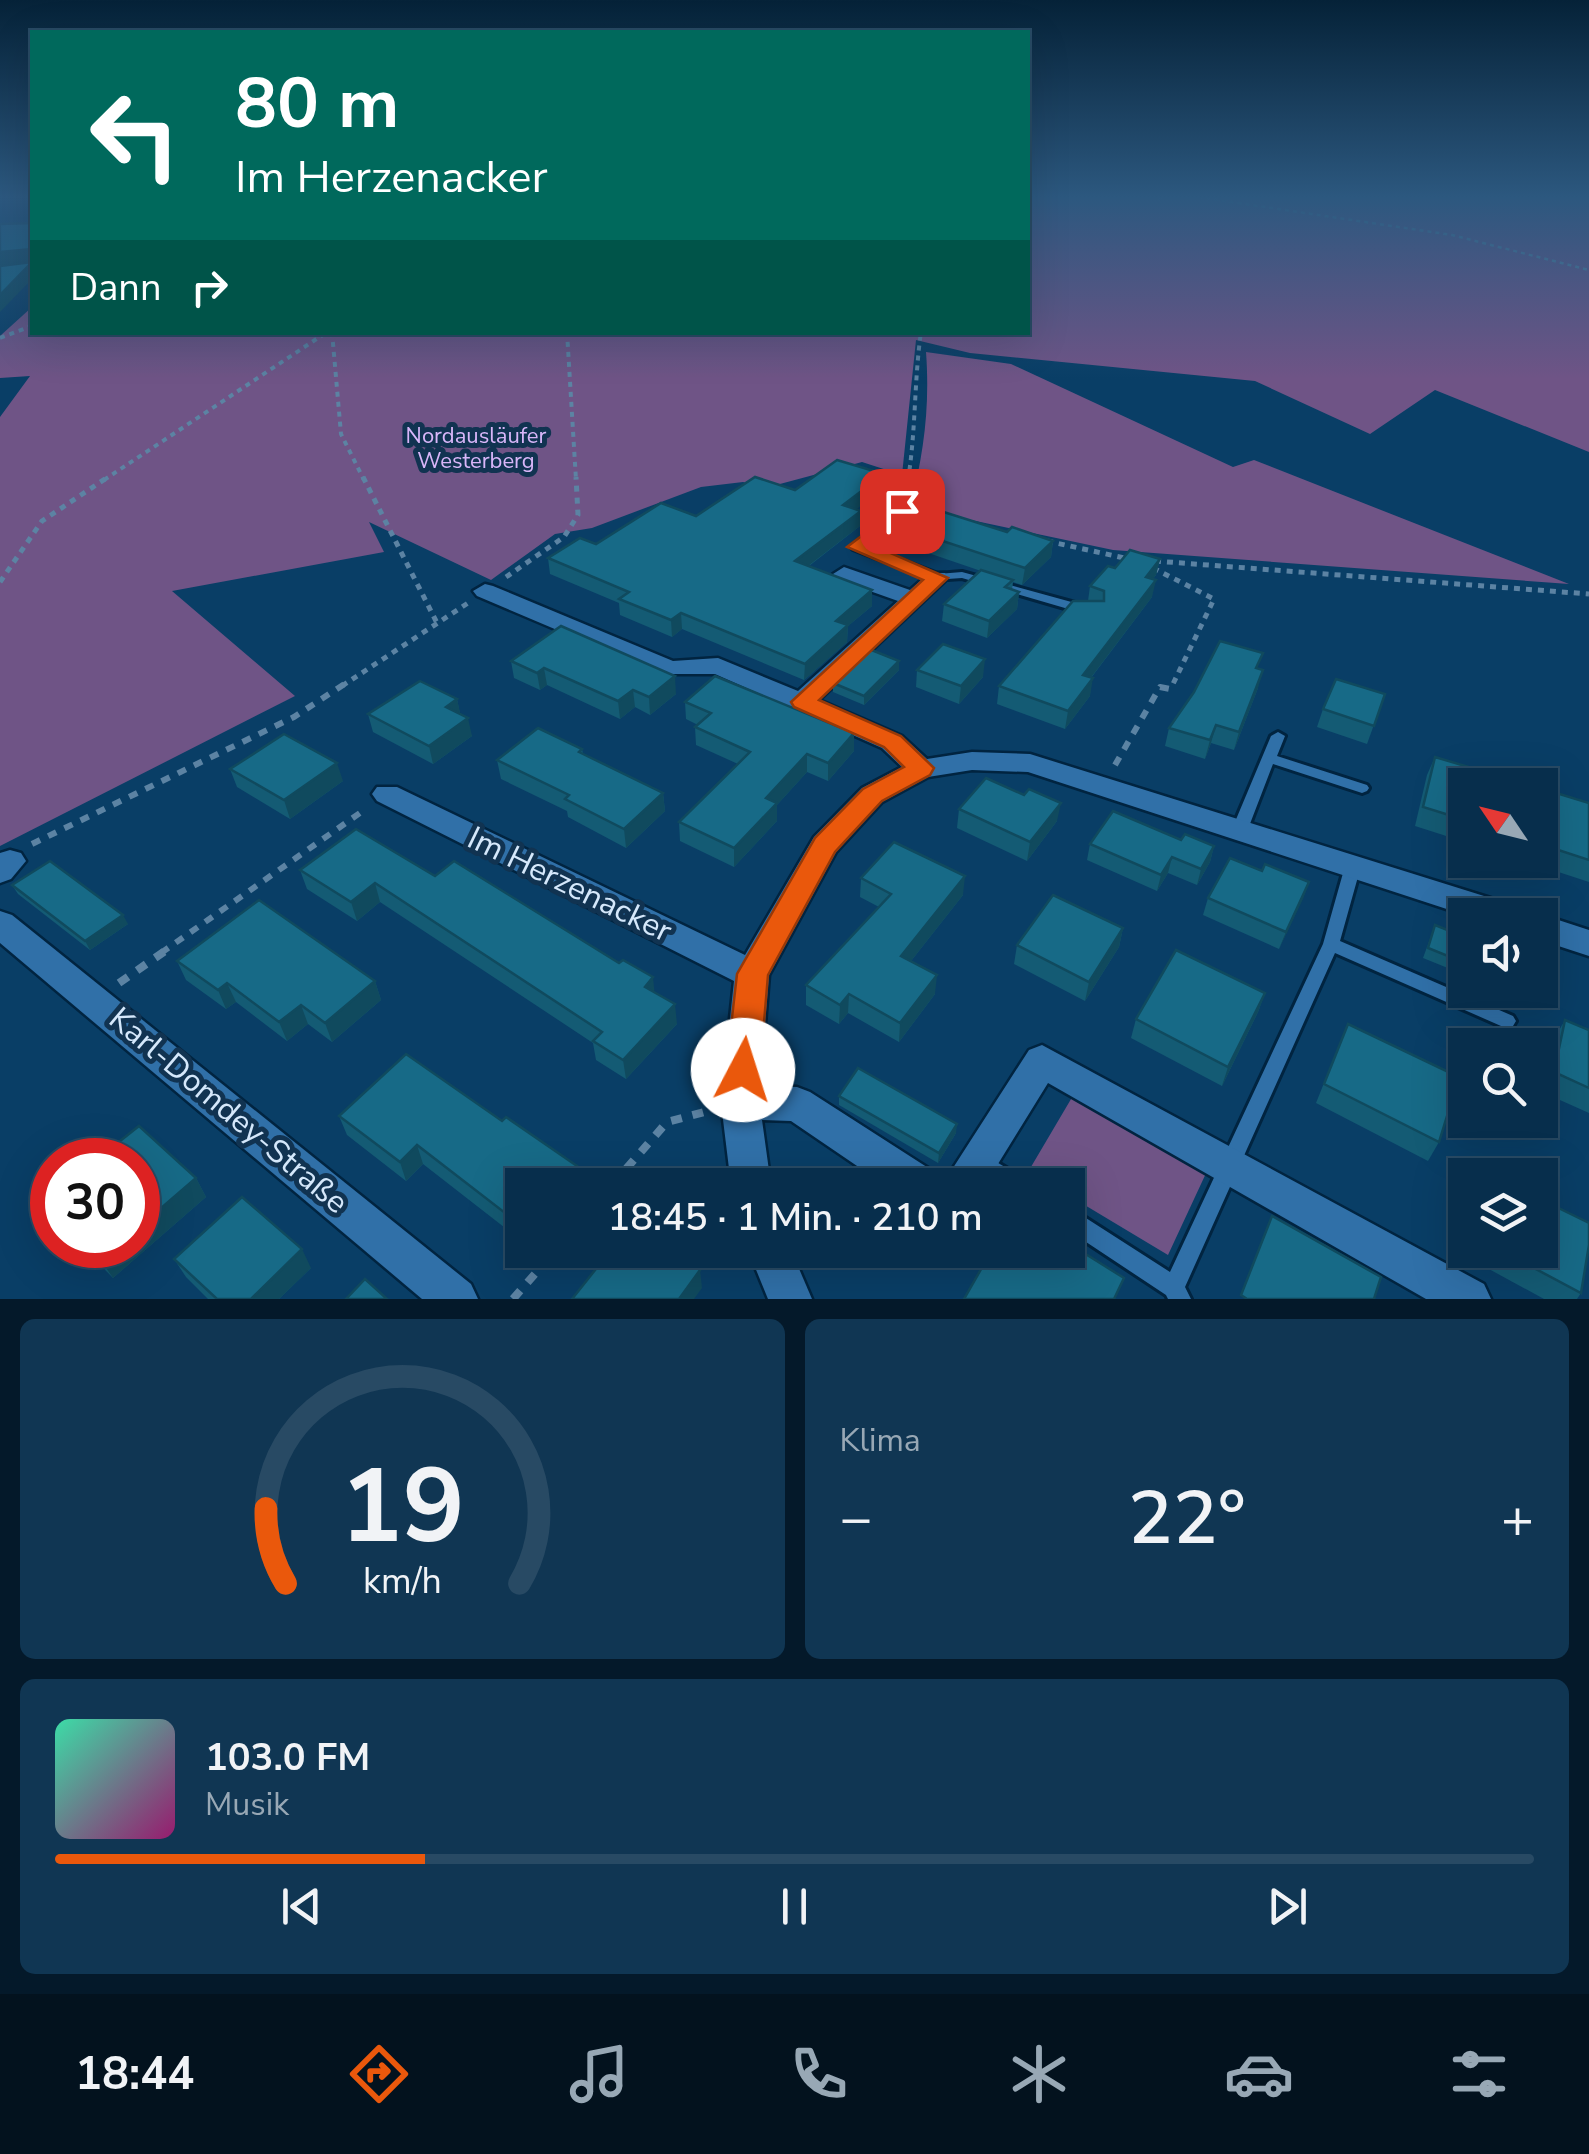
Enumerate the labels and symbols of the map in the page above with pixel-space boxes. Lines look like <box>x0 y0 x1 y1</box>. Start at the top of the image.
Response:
park label: Nordausläufer Westerberg <box>406 421 547 476</box>
pin <box>860 469 945 554</box>
north arrow <box>1448 768 1558 878</box>
street label: Im Herzenacker <box>460 816 680 953</box>
street label: Karl-Domdey-Straße <box>100 997 357 1223</box>
position arrow <box>691 1018 795 1122</box>
speed limit sign: 30 <box>30 1138 160 1268</box>

